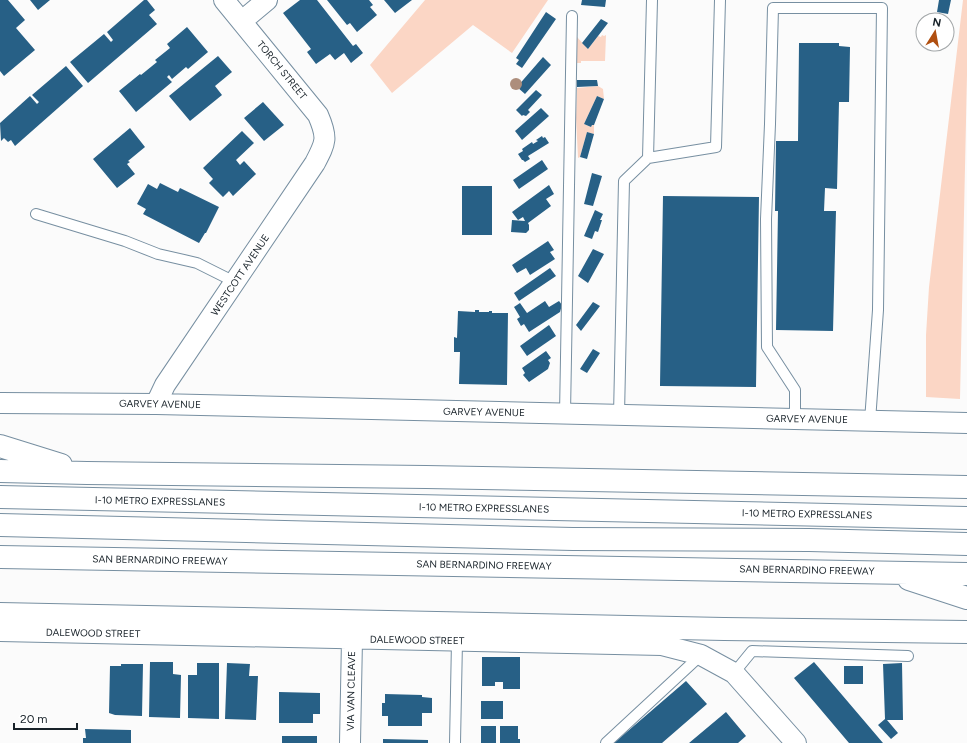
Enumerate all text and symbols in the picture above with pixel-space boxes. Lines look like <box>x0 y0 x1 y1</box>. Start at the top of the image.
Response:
north arrow <box>915 12 955 52</box>
text: N <box>931 15 942 30</box>
street label: TORCH STREET <box>254 38 310 102</box>
street label: WESTCOTT AVENUE <box>208 232 272 318</box>
street label: GARVEY AVENUE <box>119 397 201 411</box>
street label: GARVEY AVENUE <box>443 405 525 419</box>
street label: GARVEY AVENUE <box>766 412 848 426</box>
street label: I-10 METRO EXPRESSLANES <box>95 493 225 509</box>
street label: I-10 METRO EXPRESSLANES <box>419 500 549 516</box>
street label: I-10 METRO EXPRESSLANES <box>742 506 872 522</box>
street label: SAN BERNARDINO FREEWAY <box>92 552 228 568</box>
street label: SAN BERNARDINO FREEWAY <box>416 557 552 573</box>
street label: SAN BERNARDINO FREEWAY <box>739 562 875 578</box>
street label: DALEWOOD STREET <box>46 626 141 640</box>
street label: DALEWOOD STREET <box>370 633 465 647</box>
street label: VIA VAN CLEAVE <box>344 651 358 731</box>
scale bar <box>14 705 77 731</box>
text: 20 m <box>20 712 48 726</box>

